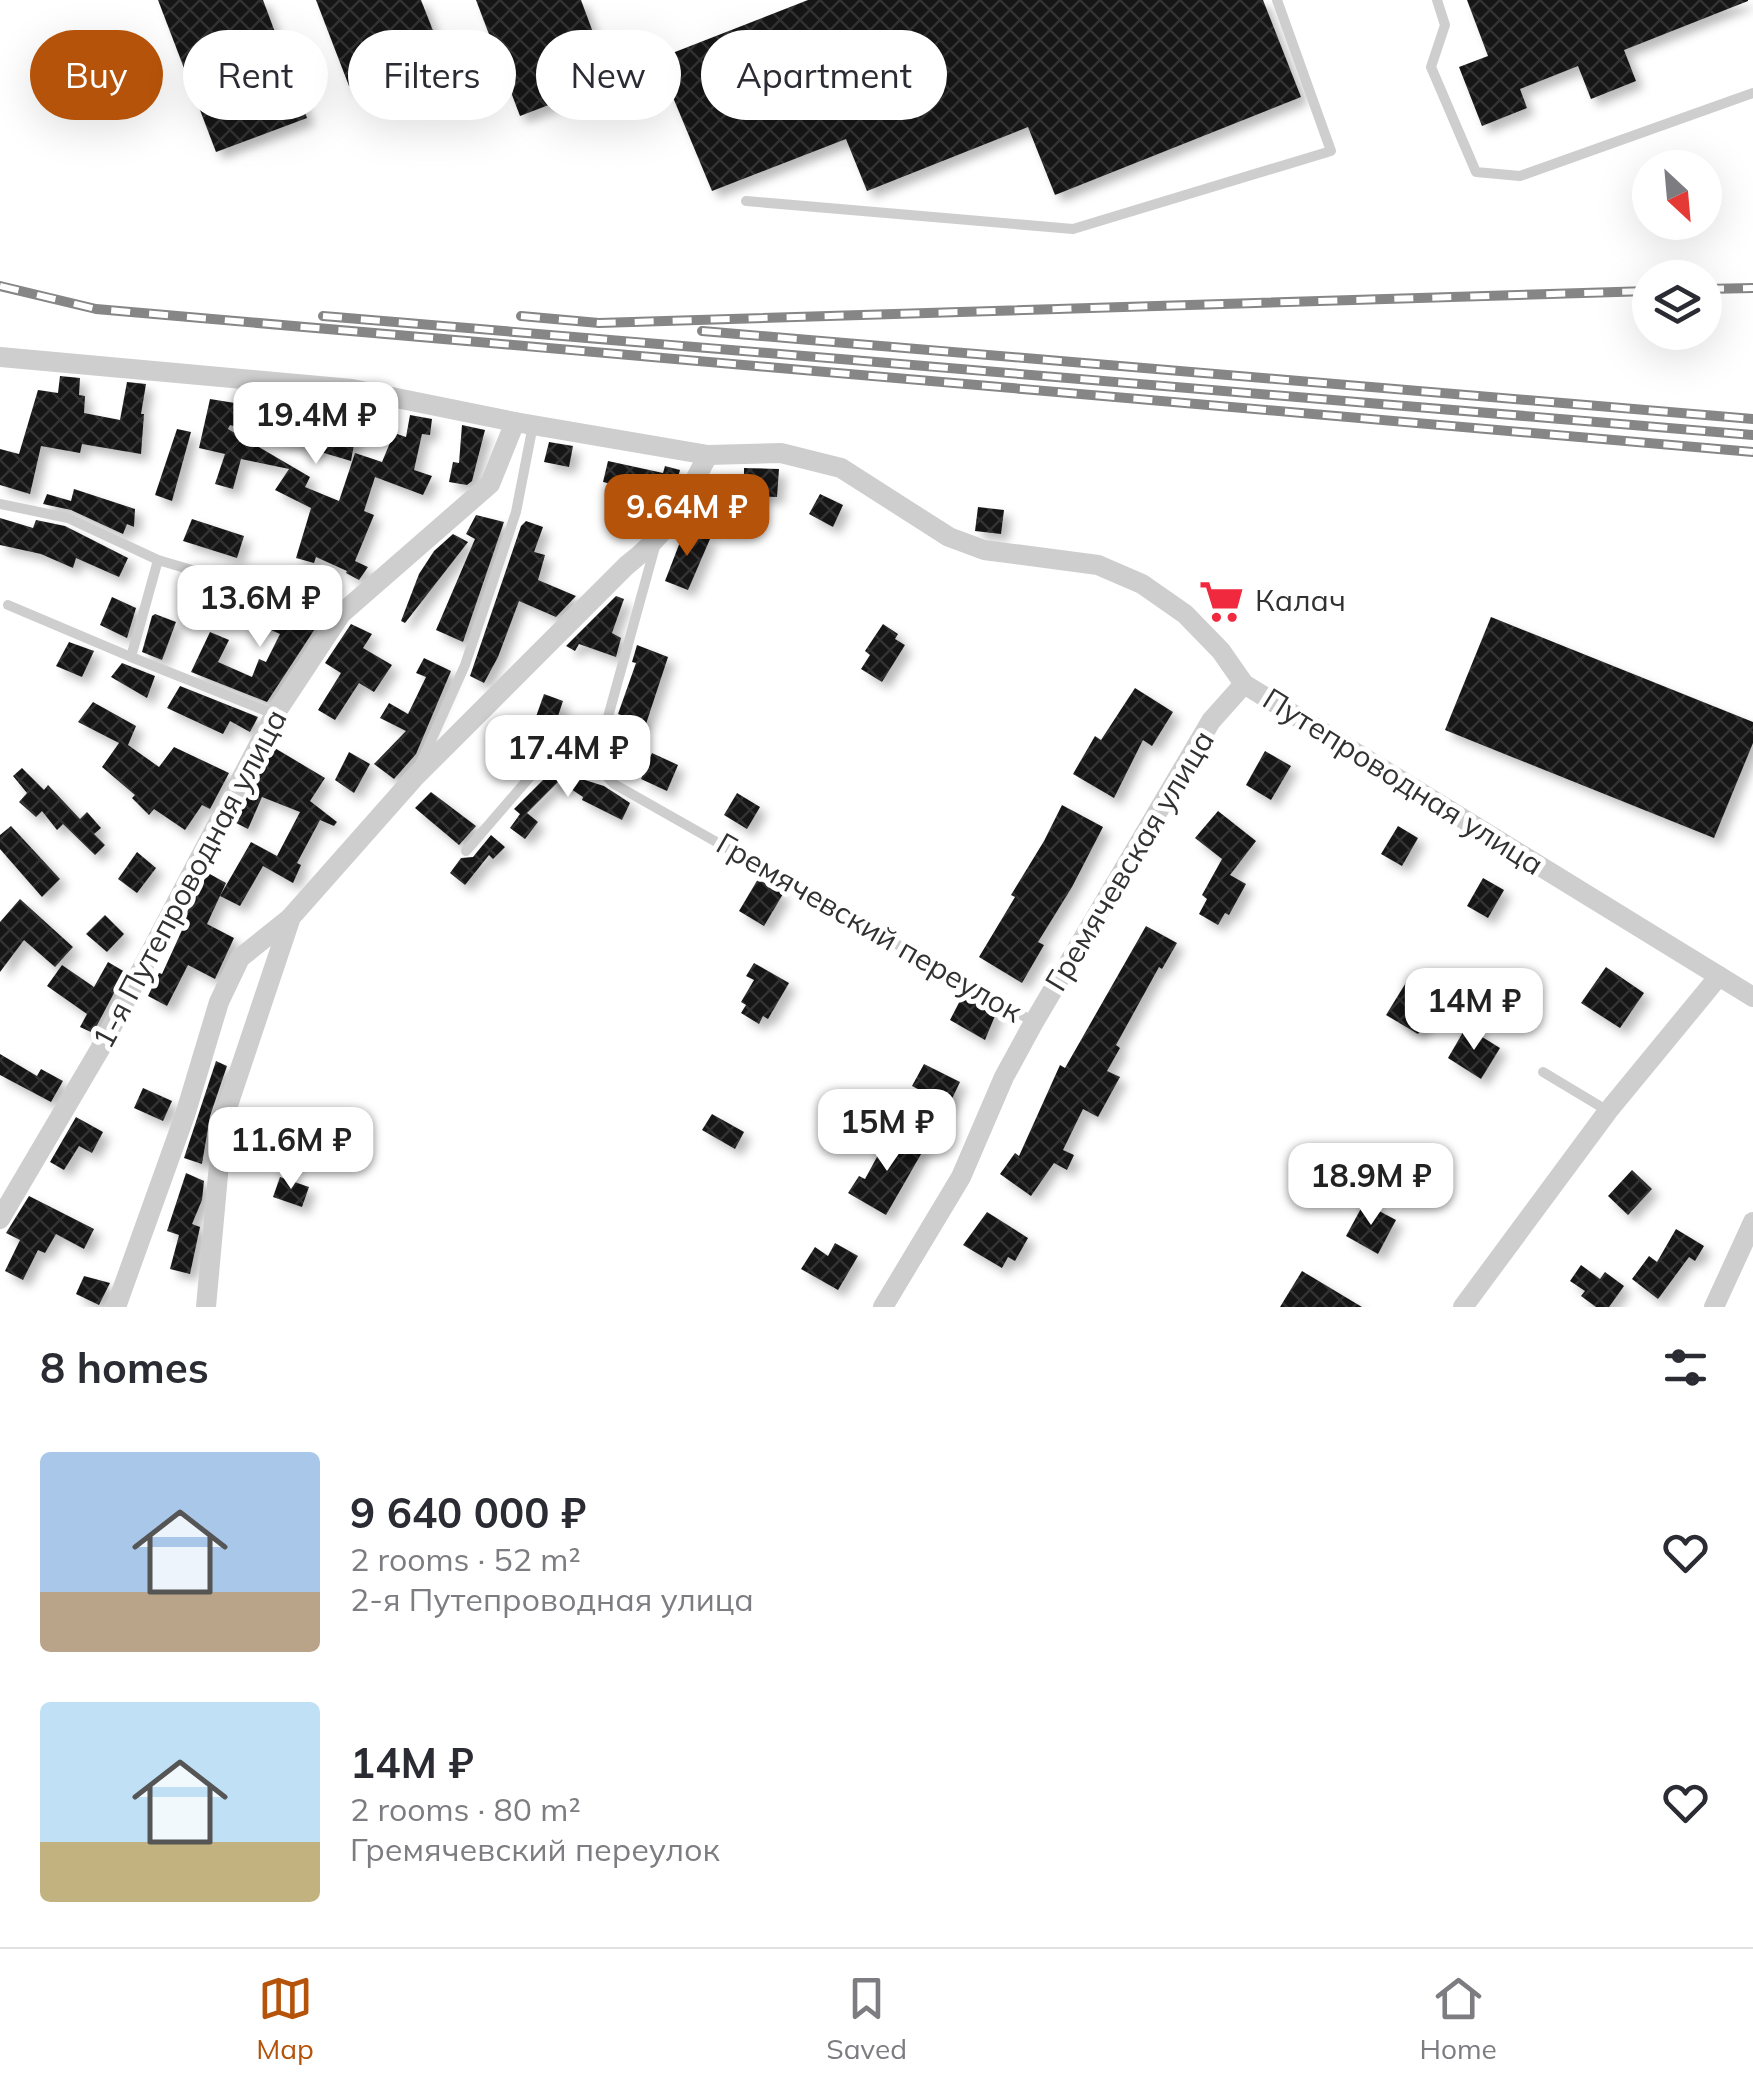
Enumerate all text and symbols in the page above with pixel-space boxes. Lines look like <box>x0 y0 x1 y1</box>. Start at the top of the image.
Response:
chip: Buy <box>30 30 163 120</box>
chip: Rent <box>183 30 328 120</box>
chip: Filters <box>348 30 516 120</box>
chip: New <box>536 30 681 120</box>
chip: Apartment <box>701 30 947 120</box>
north arrow <box>1632 150 1722 240</box>
map controls <box>1632 150 1722 350</box>
button: layers <box>1632 260 1722 350</box>
pin: 19.4M ₽ <box>224 382 408 467</box>
text: 19.4M ₽ <box>255 394 377 434</box>
pin: 9.64M ₽ <box>595 474 779 559</box>
text: 9.64M ₽ <box>626 486 748 526</box>
pin: 13.6M ₽ <box>168 565 352 650</box>
text: 13.6M ₽ <box>199 577 321 617</box>
supermarket icon: Калач <box>1198 577 1246 625</box>
place label: Калач <box>1255 581 1346 619</box>
street label: Путепроводная улица <box>1256 679 1551 883</box>
street label: 1-я Путепроводная улица <box>83 702 295 1055</box>
pin: 17.4M ₽ <box>476 715 660 800</box>
street label: Гремячевская улица <box>1036 723 1222 998</box>
text: 17.4M ₽ <box>507 727 629 767</box>
street label: Гремячевский переулок <box>710 824 1030 1031</box>
pin: 14M ₽ <box>1404 968 1544 1053</box>
text: 14M ₽ <box>1427 980 1521 1020</box>
pin: 15M ₽ <box>817 1089 957 1174</box>
text: 15M ₽ <box>840 1101 934 1141</box>
pin: 11.6M ₽ <box>199 1107 383 1192</box>
text: 11.6M ₽ <box>230 1119 352 1159</box>
pin: 18.9M ₽ <box>1279 1143 1463 1228</box>
text: 18.9M ₽ <box>1310 1155 1432 1195</box>
icon: filters <box>1658 1340 1713 1395</box>
text: 8 homes <box>40 1341 209 1394</box>
text: 9 640 000 ₽ <box>350 1486 586 1539</box>
icon: home <box>120 1492 240 1612</box>
icon: heart <box>1658 1525 1713 1580</box>
text: 2 rooms · 52 m² <box>350 1539 581 1579</box>
text: 2-я Путепроводная улица <box>350 1579 754 1619</box>
text: 14M ₽ <box>350 1736 474 1789</box>
icon: home <box>120 1742 240 1862</box>
icon: heart <box>1658 1775 1713 1830</box>
text: 2 rooms · 80 m² <box>350 1789 581 1829</box>
text: Гремячевский переулок <box>350 1829 720 1869</box>
tab: Map <box>256 1971 314 2066</box>
tab: Saved <box>826 1971 907 2066</box>
tab: Home <box>1419 1971 1497 2066</box>

